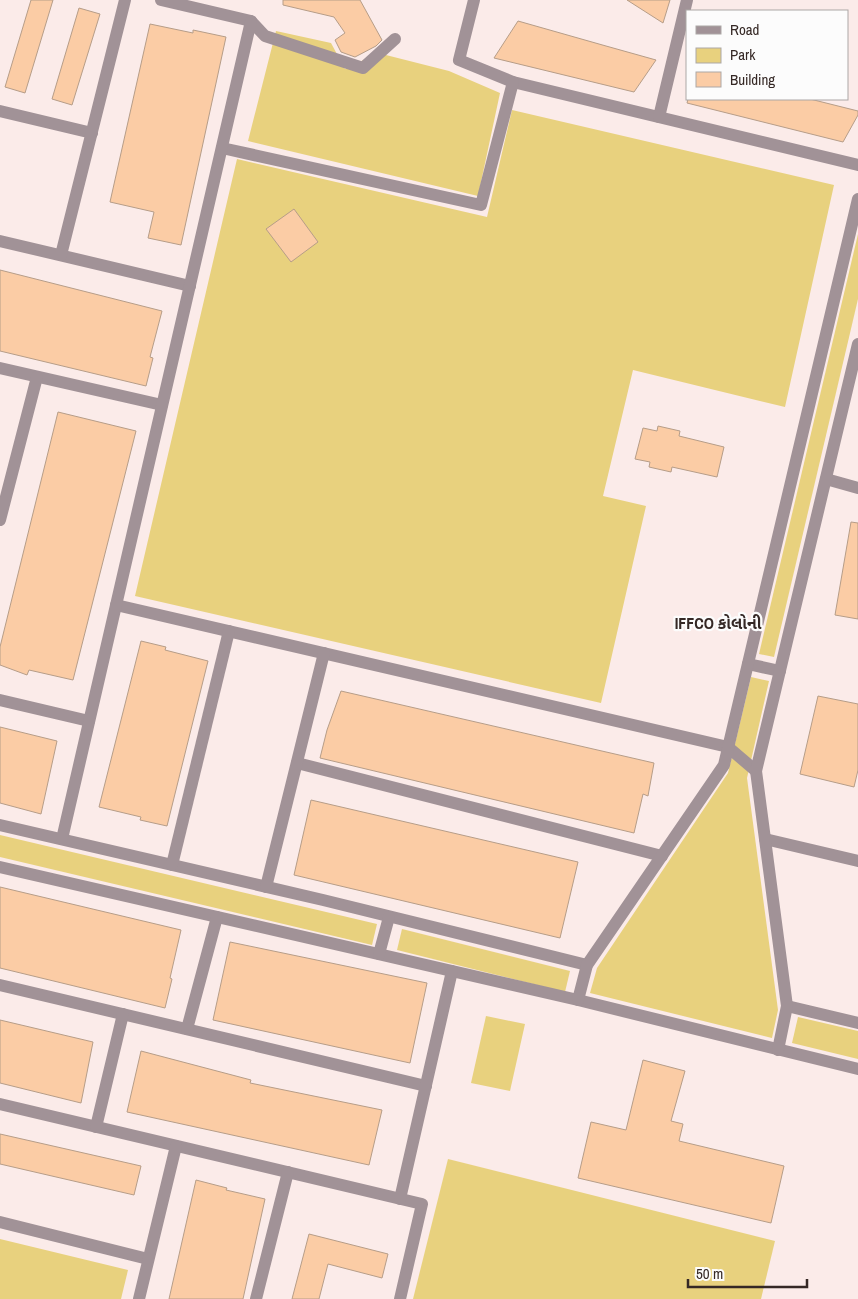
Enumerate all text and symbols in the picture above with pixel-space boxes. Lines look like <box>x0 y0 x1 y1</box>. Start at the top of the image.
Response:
legend <box>686 10 848 100</box>
text: Road <box>730 19 759 40</box>
text: Park <box>730 44 756 65</box>
text: Building <box>730 69 775 90</box>
district label: IFFCO કોલોની <box>675 612 762 634</box>
scale bar <box>688 1256 807 1288</box>
text: 50 m <box>696 1263 723 1284</box>

